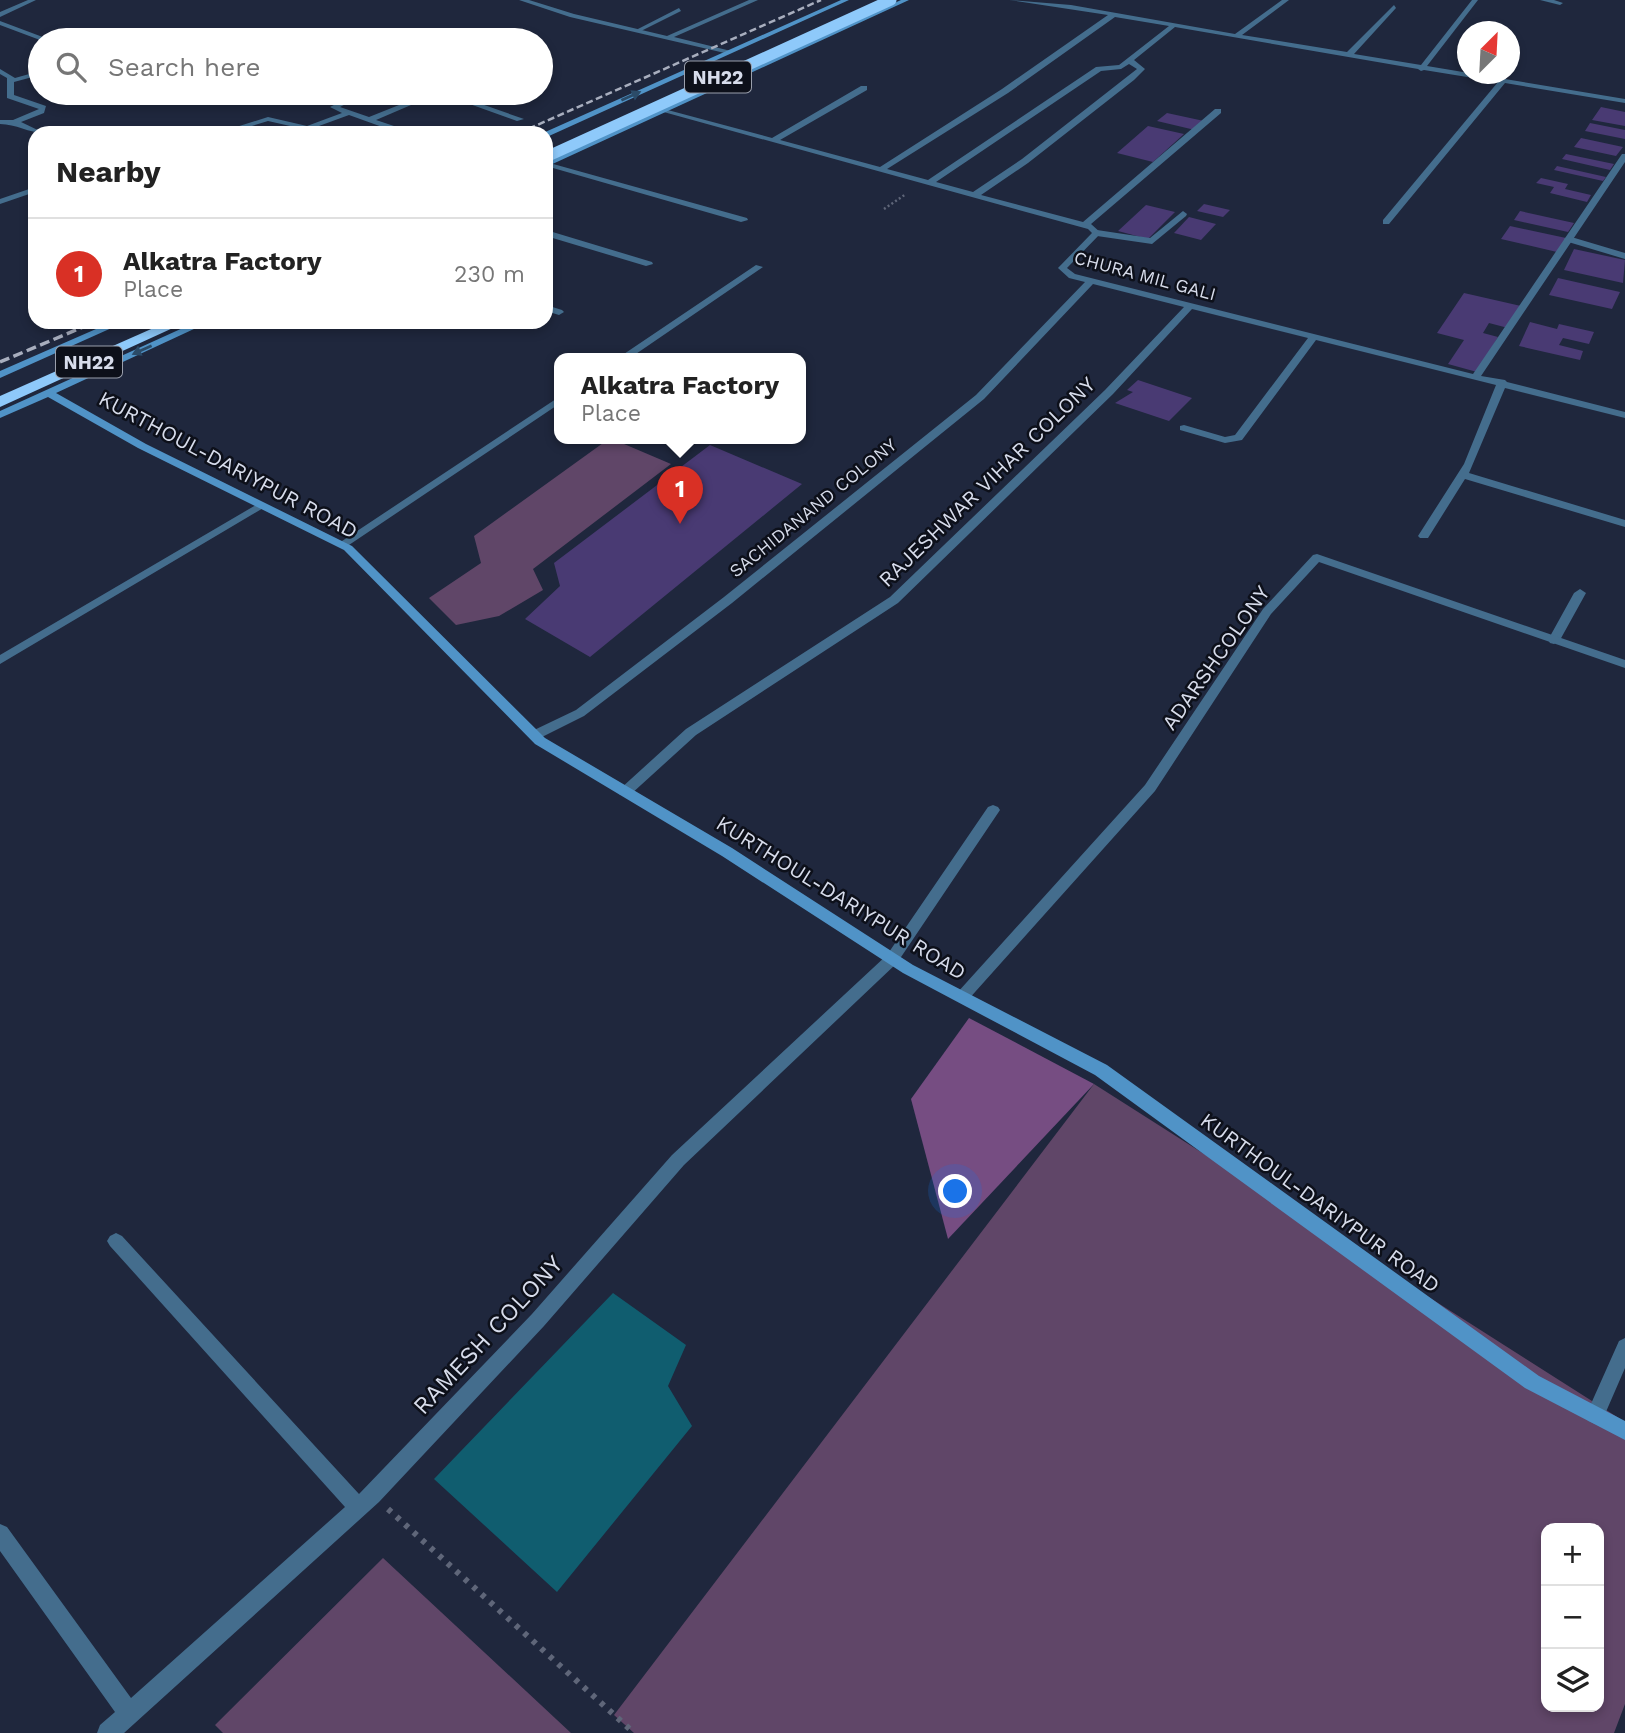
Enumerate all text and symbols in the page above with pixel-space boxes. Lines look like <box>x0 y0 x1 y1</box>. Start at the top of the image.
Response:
north arrow <box>1457 21 1520 84</box>
search box <box>28 28 553 105</box>
icon: search <box>52 48 90 86</box>
text: Search here <box>108 52 260 82</box>
road number: NH22 <box>685 61 751 92</box>
one-way arrow <box>620 90 641 101</box>
text: Nearby <box>56 154 161 189</box>
text: Alkatra Factory <box>123 246 322 276</box>
street label: CHURA MIL GALI <box>1072 247 1218 305</box>
text: 1 <box>74 261 84 288</box>
text: 230 m <box>454 261 525 288</box>
text: Place <box>123 276 183 303</box>
one-way arrow <box>132 344 152 356</box>
road number: NH22 <box>56 346 122 378</box>
popup <box>554 353 806 444</box>
text: Alkatra Factory <box>581 370 779 400</box>
street label: RAJESHWAR VIHAR COLONY <box>873 372 1100 592</box>
street label: KURTHOUL-DARIYPUR ROAD <box>95 386 362 544</box>
text: Place <box>581 400 641 427</box>
street label: SACHIDANAND COLONY <box>725 433 901 581</box>
pin: 1 <box>657 466 703 524</box>
street label: ADARSHCOLONY <box>1156 581 1275 735</box>
street label: KURTHOUL-DARIYPUR ROAD <box>712 810 971 985</box>
street label: KURTHOUL-DARIYPUR ROAD <box>1196 1107 1445 1298</box>
your location <box>938 1174 972 1208</box>
street label: RAMESH COLONY <box>407 1250 569 1420</box>
map controls <box>1541 1523 1604 1712</box>
button: + <box>1541 1523 1604 1586</box>
button: − <box>1541 1586 1604 1649</box>
button: layers <box>1541 1649 1604 1712</box>

